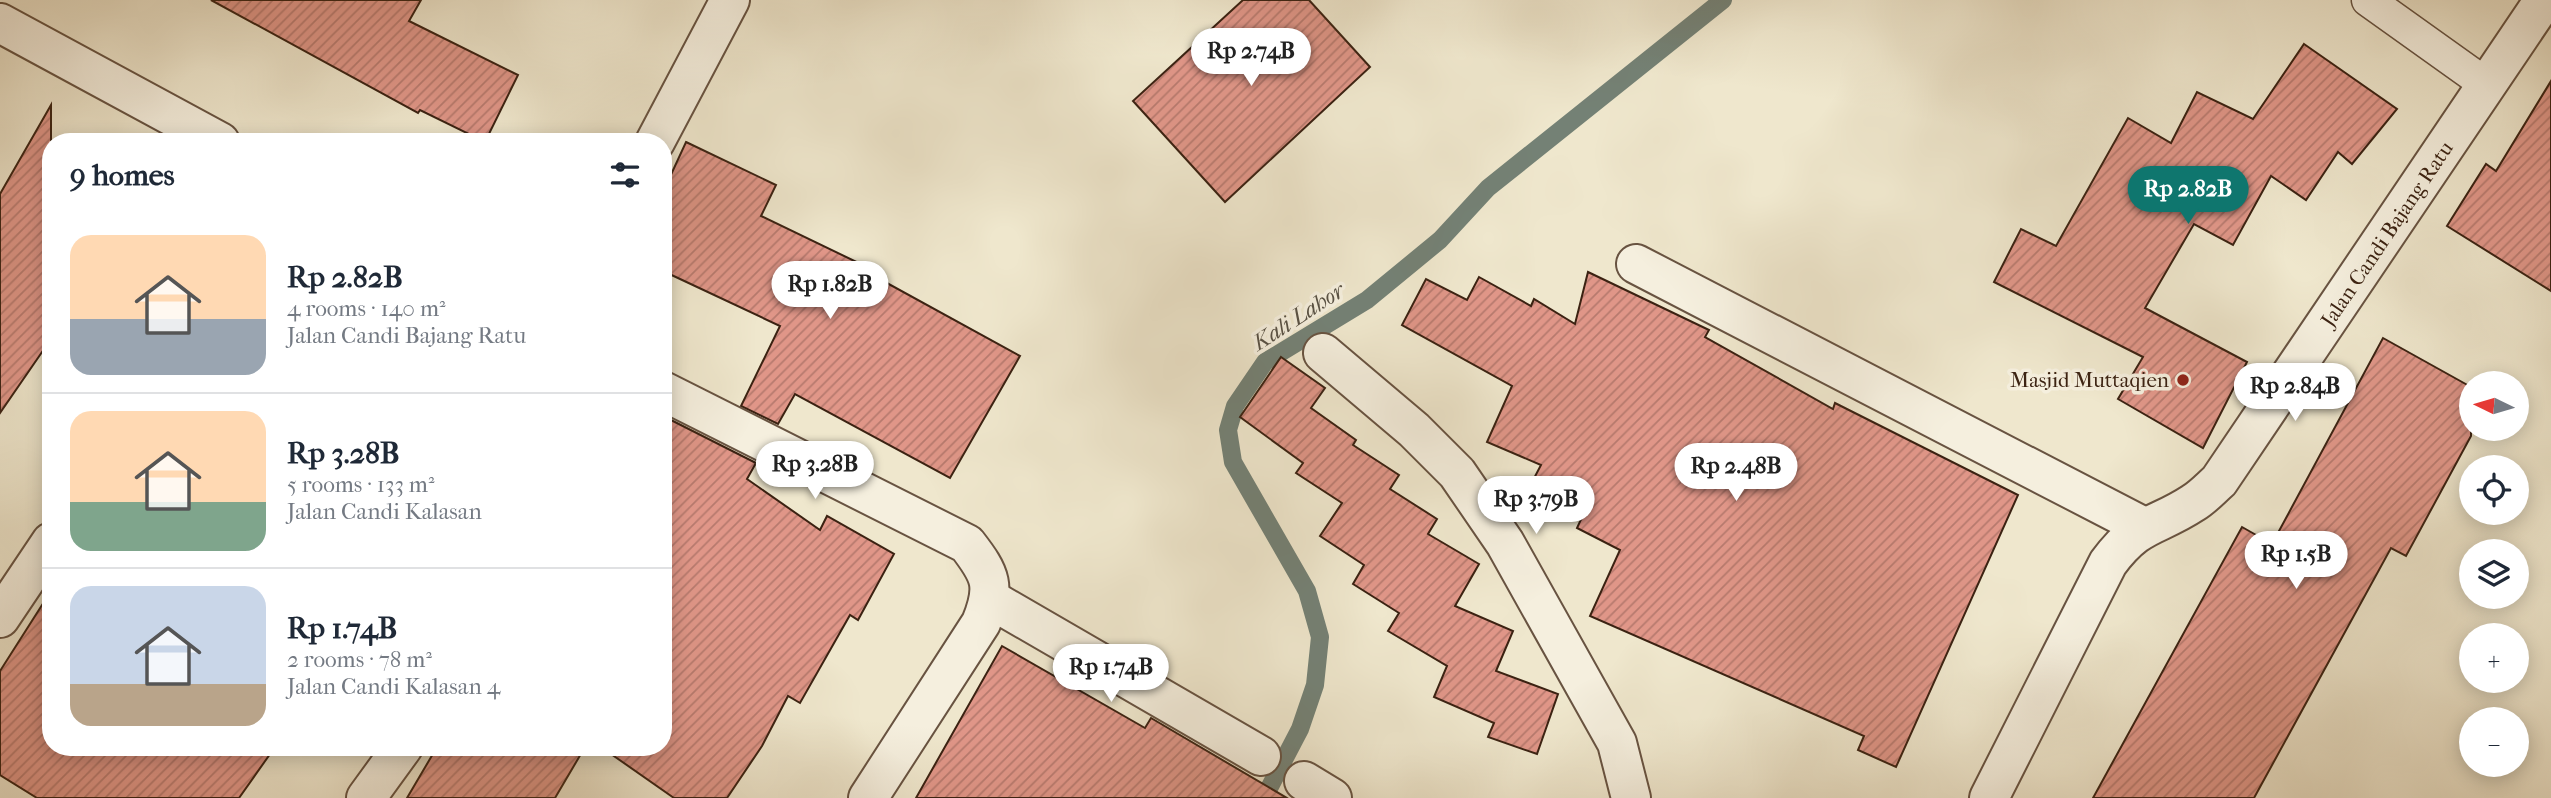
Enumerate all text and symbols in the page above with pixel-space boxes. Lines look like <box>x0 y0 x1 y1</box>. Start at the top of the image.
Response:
pin: Rp 2.74B <box>1179 28 1323 88</box>
text: Rp 2.74B <box>1207 37 1295 64</box>
street label: Jalan Candi Bajang Ratu <box>2315 137 2458 333</box>
icon: filters <box>606 156 644 194</box>
text: 9 homes <box>70 158 175 193</box>
pin: Rp 2.82B <box>2116 166 2260 226</box>
text: Rp 2.82B <box>2144 175 2232 202</box>
text: Rp 2.82B <box>287 260 403 295</box>
pin: Rp 1.82B <box>758 262 902 321</box>
icon: home <box>126 263 210 347</box>
text: Rp 1.82B <box>787 270 873 297</box>
water label: Kali Lahor <box>1245 276 1351 357</box>
text: 4 rooms · 140 m² <box>287 295 446 322</box>
text: Jalan Candi Bajang Ratu <box>287 322 526 349</box>
pin: Rp 2.84B <box>2223 364 2367 423</box>
place label: Masjid Muttaqien <box>2010 368 2169 392</box>
north arrow <box>2459 371 2529 441</box>
map controls <box>2459 371 2529 777</box>
marker: Masjid Muttaqien <box>2175 372 2191 388</box>
text: Rp 2.84B <box>2250 372 2340 399</box>
text: Rp 3.28B <box>287 436 400 471</box>
icon: home <box>126 439 210 523</box>
pin: Rp 3.28B <box>743 442 887 501</box>
pin: Rp 2.48B <box>1664 444 1808 503</box>
text: Rp 3.28B <box>772 450 858 477</box>
text: Rp 2.48B <box>1690 452 1782 479</box>
button: locate <box>2459 455 2529 525</box>
text: 5 rooms · 133 m² <box>287 471 434 498</box>
pin: Rp 3.79B <box>1464 476 1608 536</box>
text: Rp 3.79B <box>1494 485 1578 512</box>
text: Jalan Candi Kalasan <box>287 498 482 525</box>
pin: Rp 1.5B <box>2231 532 2361 591</box>
button: layers <box>2459 539 2529 609</box>
text: Rp 1.5B <box>2261 540 2331 567</box>
text: Rp 1.74B <box>287 611 397 646</box>
icon: home <box>126 614 210 698</box>
button: + <box>2459 623 2529 693</box>
pin: Rp 1.74B <box>1039 644 1183 704</box>
text: 2 rooms · 78 m² <box>287 646 432 673</box>
text: Rp 1.74B <box>1069 653 1153 680</box>
text: Jalan Candi Kalasan 4 <box>287 673 500 700</box>
button: − <box>2459 707 2529 777</box>

